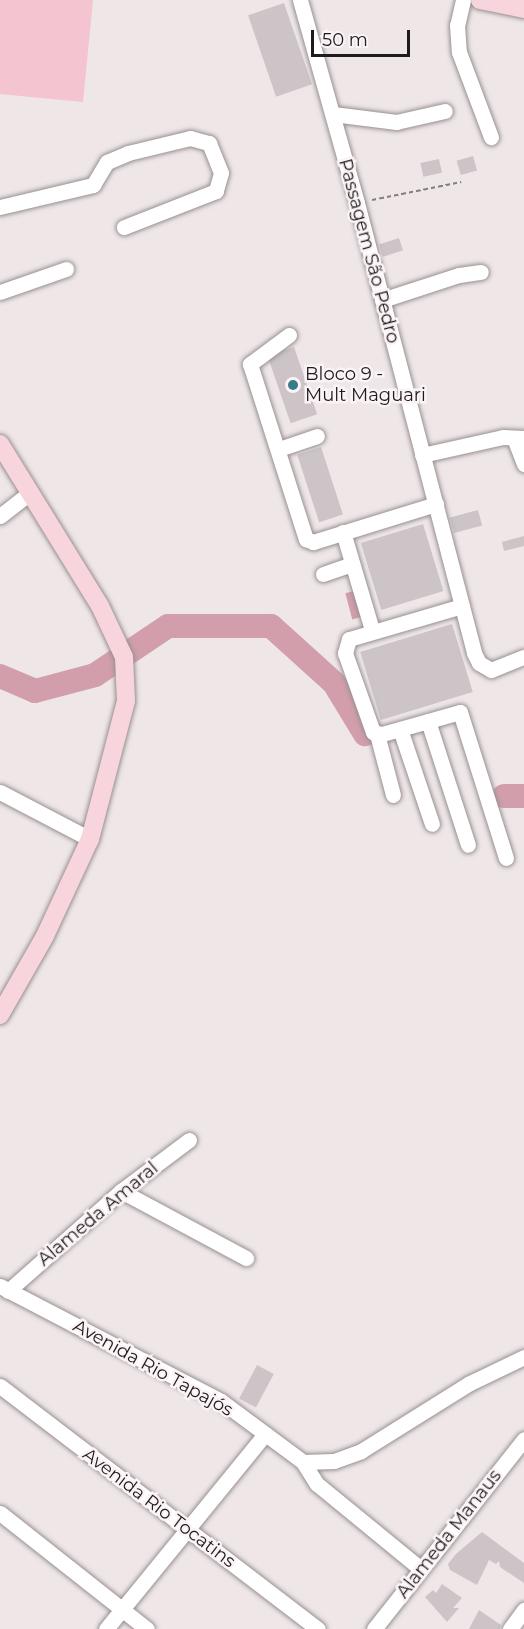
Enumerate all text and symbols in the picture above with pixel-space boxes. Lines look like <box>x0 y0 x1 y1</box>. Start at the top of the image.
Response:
scale bar <box>314 18 413 56</box>
text: 50 m <box>322 29 368 51</box>
street label: Passagem São Pedro <box>334 156 404 346</box>
place label: Bloco 9 - Mult Maguari <box>305 364 426 406</box>
marker: Bloco 9 - Mult Maguari <box>286 378 300 392</box>
street label: Alameda Amaral <box>33 1157 163 1271</box>
street label: Avenida Rio Tapajós <box>69 1315 237 1421</box>
street label: Avenida Rio Tocatins <box>78 1444 240 1572</box>
street label: Alameda Manaus <box>392 1465 506 1603</box>

